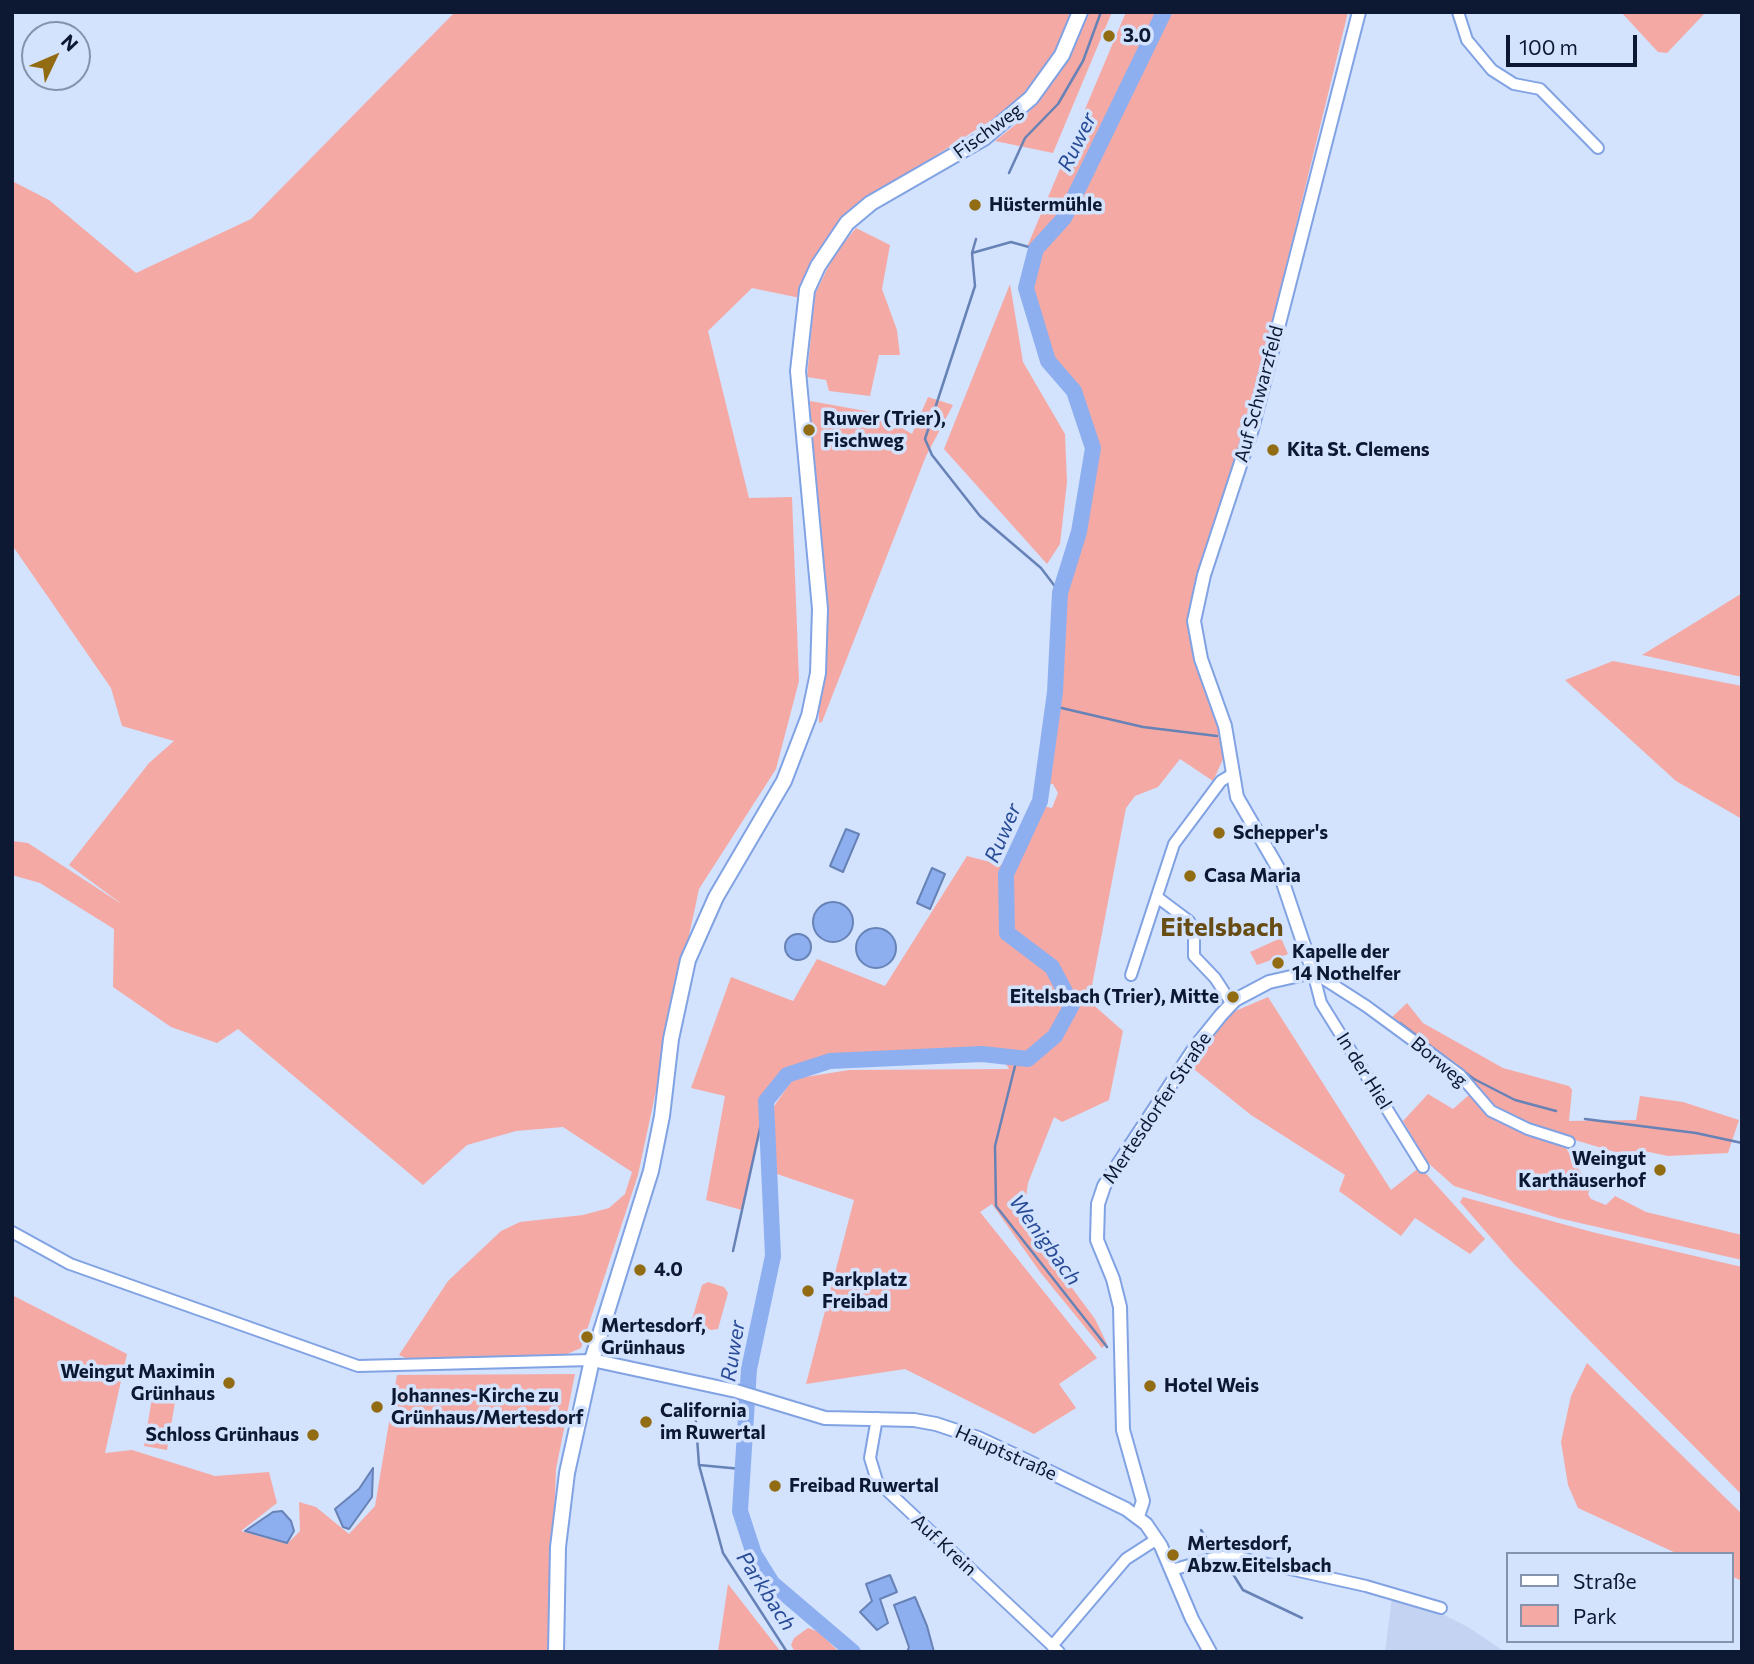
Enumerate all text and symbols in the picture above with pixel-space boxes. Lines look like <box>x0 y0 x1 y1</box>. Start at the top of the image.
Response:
north arrow <box>21 21 91 91</box>
scale bar <box>1509 21 1640 65</box>
place label: 3.0 <box>1123 25 1151 47</box>
marker: 3.0 <box>1101 28 1117 44</box>
text: N <box>57 29 83 56</box>
text: 100 m <box>1519 34 1578 59</box>
street label: Fischweg <box>949 98 1027 164</box>
water label: Ruwer <box>1052 109 1102 175</box>
place label: Hüstermühle <box>989 194 1102 216</box>
marker: Hüstermühle <box>967 197 983 213</box>
street label: Auf Schwarzfeld <box>1230 323 1288 465</box>
place label: Ruwer (Trier), Fischweg <box>823 408 946 452</box>
marker: Ruwer (Trier), Fischweg <box>801 422 817 438</box>
place label: Kita St. Clemens <box>1287 439 1430 461</box>
marker: Kita St. Clemens <box>1265 442 1281 458</box>
water label: Ruwer <box>979 800 1027 866</box>
place label: Schepper's <box>1233 822 1328 844</box>
marker: Schepper's <box>1211 825 1227 841</box>
place label: Casa Maria <box>1204 865 1301 887</box>
marker: Casa Maria <box>1182 868 1198 884</box>
district label: Eitelsbach <box>1160 911 1284 943</box>
place label: Kapelle der 14 Nothelfer <box>1292 941 1401 985</box>
marker: Kapelle der 14 Nothelfer <box>1270 955 1286 971</box>
place label: Eitelsbach (Trier), Mitte <box>1010 986 1219 1008</box>
marker: Eitelsbach (Trier), Mitte <box>1225 989 1241 1005</box>
street label: Mertesdorfer Straße <box>1098 1028 1216 1188</box>
street label: In der Hiel <box>1332 1028 1396 1114</box>
street label: Borweg <box>1406 1032 1472 1092</box>
place label: Weingut Karthäuserhof <box>1518 1148 1646 1192</box>
marker: Weingut Karthäuserhof <box>1652 1162 1668 1178</box>
water label: Wenigbach <box>1004 1190 1086 1290</box>
place label: 4.0 <box>654 1259 683 1281</box>
marker: 4.0 <box>632 1262 648 1278</box>
place label: Parkplatz Freibad <box>822 1269 907 1313</box>
marker: Parkplatz Freibad <box>800 1283 816 1299</box>
place label: Mertesdorf, Grünhaus <box>601 1315 706 1359</box>
water label: Ruwer <box>716 1319 750 1383</box>
marker: Mertesdorf, Grünhaus <box>579 1329 595 1345</box>
place label: Weingut Maximin Grünhaus <box>60 1361 215 1405</box>
marker: Weingut Maximin Grünhaus <box>221 1375 237 1391</box>
place label: Hotel Weis <box>1164 1375 1259 1397</box>
marker: Hotel Weis <box>1142 1378 1158 1394</box>
place label: Johannes-Kirche zu Grünhaus/Mertesdorf <box>391 1385 584 1429</box>
marker: Johannes-Kirche zu Grünhaus/Mertesdorf <box>369 1399 385 1415</box>
place label: California im Ruwertal <box>660 1400 766 1444</box>
marker: California im Ruwertal <box>638 1414 654 1430</box>
street label: Hauptstraße <box>952 1420 1060 1486</box>
place label: Schloss Grünhaus <box>146 1424 299 1446</box>
marker: Schloss Grünhaus <box>305 1427 321 1443</box>
place label: Freibad Ruwertal <box>789 1475 939 1497</box>
marker: Freibad Ruwertal <box>767 1478 783 1494</box>
street label: Auf Krein <box>907 1509 981 1581</box>
place label: Mertesdorf, Abzw.Eitelsbach <box>1187 1533 1331 1577</box>
water label: Parkbach <box>731 1547 801 1635</box>
marker: Mertesdorf, Abzw.Eitelsbach <box>1165 1547 1181 1563</box>
legend <box>1506 1552 1733 1643</box>
text: Straße <box>1573 1568 1637 1593</box>
text: Park <box>1573 1603 1617 1628</box>

